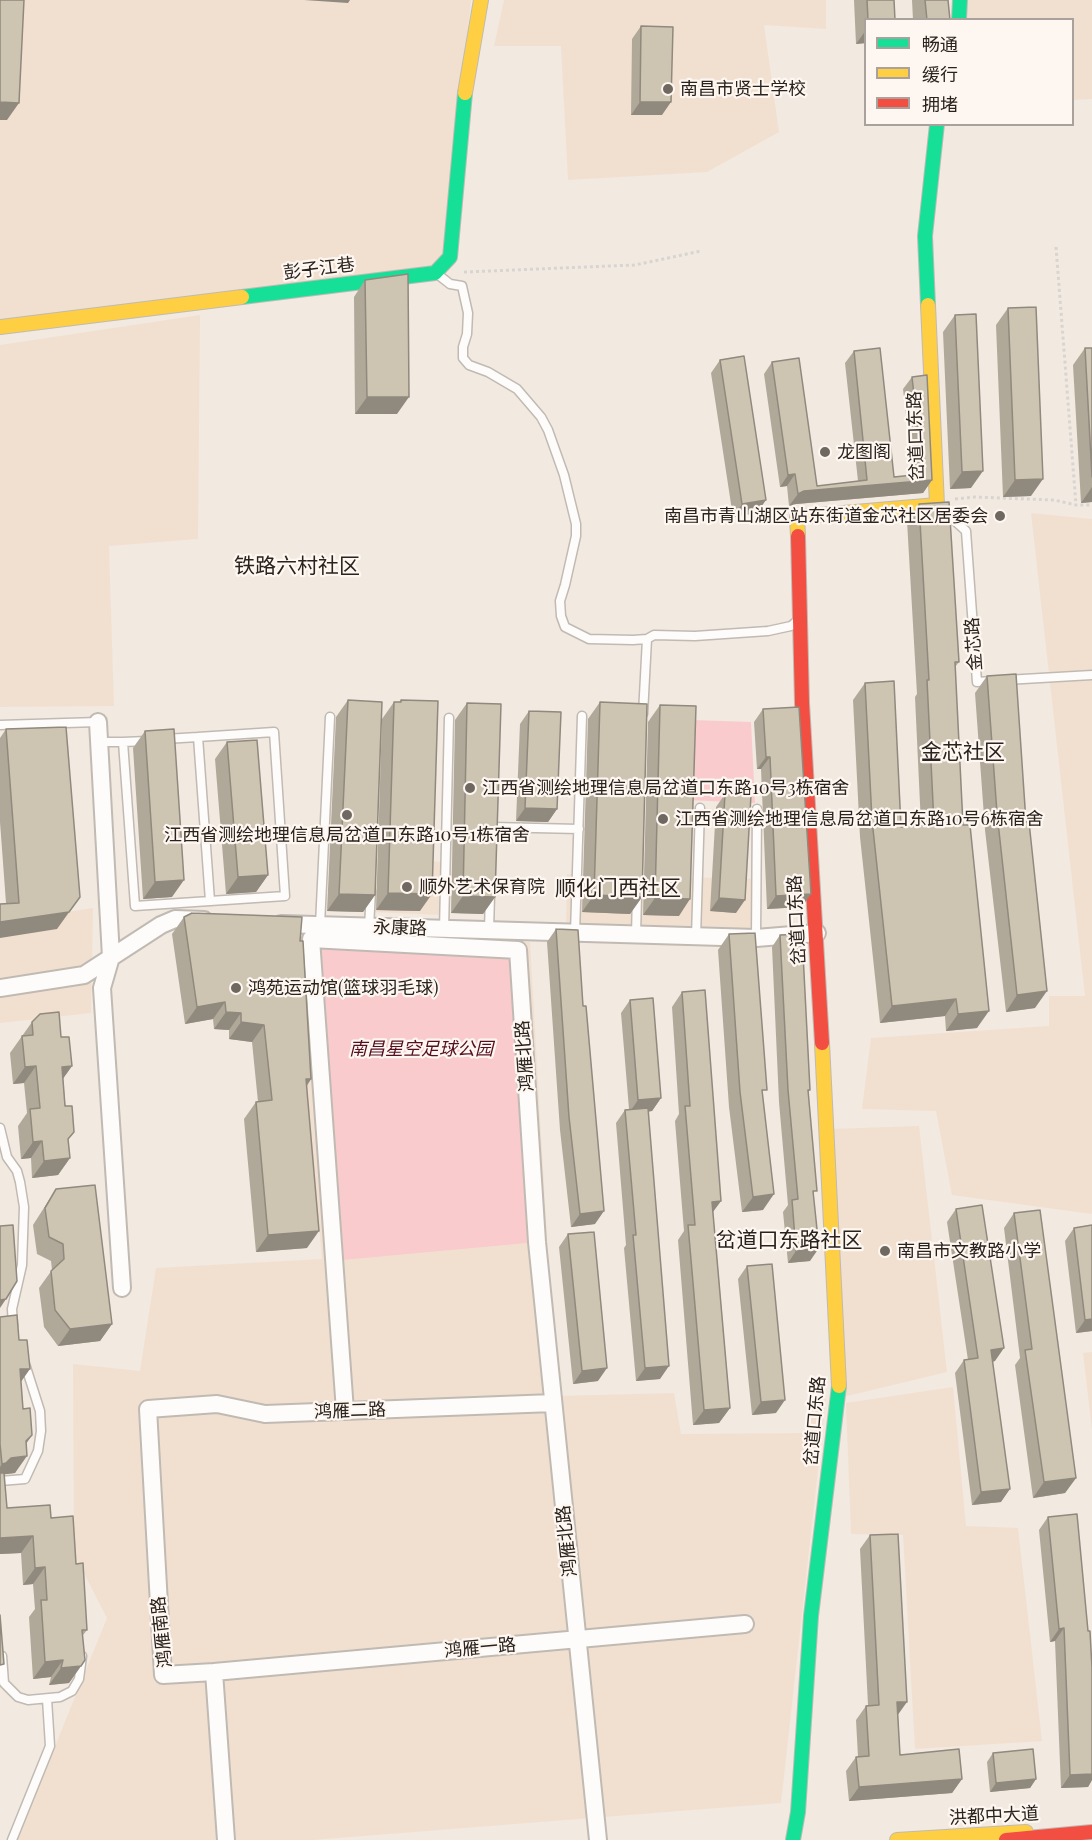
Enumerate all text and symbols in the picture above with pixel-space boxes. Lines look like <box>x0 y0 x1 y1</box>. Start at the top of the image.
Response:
legend <box>864 18 1074 126</box>
text: 畅通 <box>922 32 958 56</box>
text: 缓行 <box>922 62 958 86</box>
place label: 南昌市贤士学校 <box>680 78 806 100</box>
marker: 南昌市贤士学校 <box>661 82 675 96</box>
text: 拥堵 <box>922 92 958 116</box>
street label: 彭子江巷 <box>282 254 356 284</box>
street label: 岔道口东路 <box>904 391 928 481</box>
place label: 龙图阁 <box>837 441 891 463</box>
marker: 龙图阁 <box>818 445 832 459</box>
place label: 南昌市青山湖区站东街道金芯社区居委会 <box>664 505 988 527</box>
marker: 南昌市青山湖区站东街道金芯社区居委会 <box>993 509 1007 523</box>
district label: 铁路六村社区 <box>234 553 360 579</box>
street label: 金芯路 <box>961 616 987 672</box>
district label: 金芯社区 <box>921 739 1005 765</box>
place label: 江西省测绘地理信息局岔道口东路10号3栋宿舍 <box>482 777 850 799</box>
marker: 江西省测绘地理信息局岔道口东路10号3栋宿舍 <box>463 781 477 795</box>
marker: 江西省测绘地理信息局岔道口东路10号1栋宿舍 <box>340 808 354 822</box>
place label: 江西省测绘地理信息局岔道口东路10号6栋宿舍 <box>675 808 1044 830</box>
marker: 江西省测绘地理信息局岔道口东路10号6栋宿舍 <box>656 812 670 826</box>
place label: 江西省测绘地理信息局岔道口东路10号1栋宿舍 <box>164 824 530 846</box>
street label: 岔道口东路 <box>784 874 810 966</box>
district label: 顺化门西社区 <box>555 875 681 901</box>
place label: 顺外艺术保育院 <box>419 876 545 898</box>
marker: 顺外艺术保育院 <box>400 880 414 894</box>
street label: 永康路 <box>373 916 427 940</box>
place label: 鸿苑运动馆(篮球羽毛球) <box>248 977 439 999</box>
marker: 鸿苑运动馆(篮球羽毛球) <box>229 981 243 995</box>
street label: 鸿雁北路 <box>512 1019 538 1093</box>
park label: 南昌星空足球公园 <box>349 1038 493 1060</box>
district label: 岔道口东路社区 <box>716 1227 862 1253</box>
place label: 南昌市文教路小学 <box>897 1240 1041 1262</box>
marker: 南昌市文教路小学 <box>878 1244 892 1258</box>
street label: 岔道口东路 <box>800 1375 830 1467</box>
street label: 鸿雁二路 <box>314 1399 386 1423</box>
street label: 鸿雁北路 <box>552 1504 582 1578</box>
street label: 鸿雁南路 <box>147 1595 177 1669</box>
street label: 鸿雁一路 <box>443 1634 517 1662</box>
street label: 洪都中大道 <box>948 1803 1040 1829</box>

